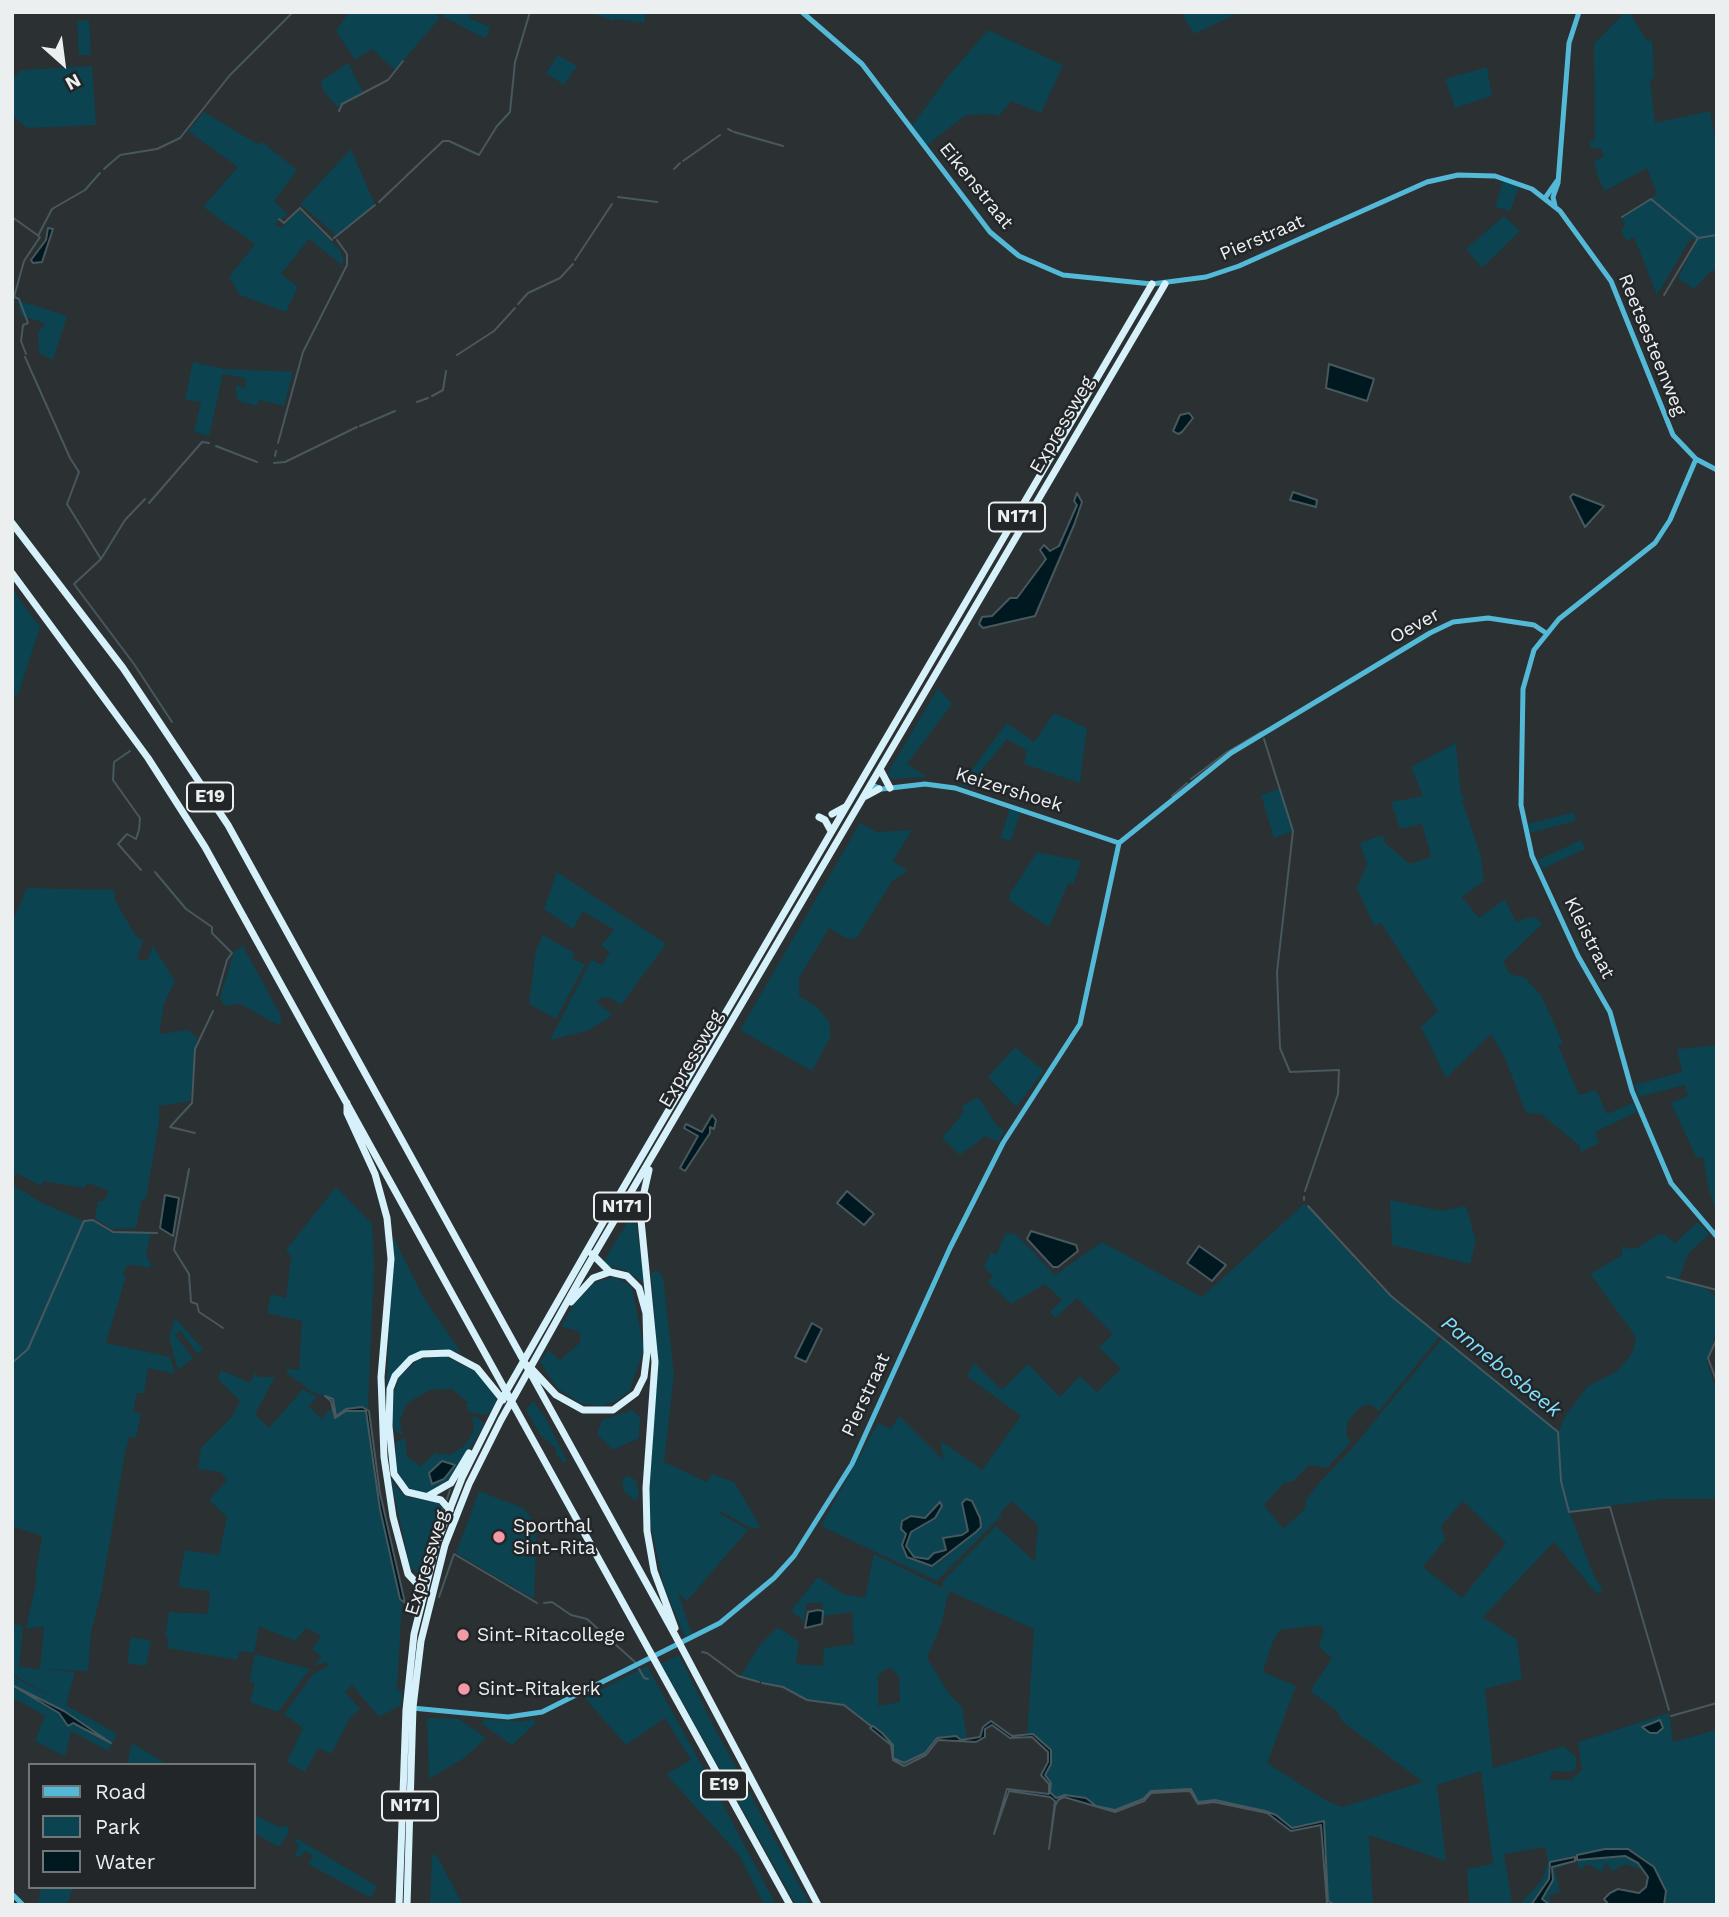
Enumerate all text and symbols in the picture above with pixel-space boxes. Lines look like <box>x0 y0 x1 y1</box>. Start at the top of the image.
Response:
north arrow <box>28 28 98 98</box>
text: N <box>61 69 85 95</box>
street label: Eikenstraat <box>934 138 1018 234</box>
street label: Pierstraat <box>1216 210 1308 266</box>
street label: Reetsesteenweg <box>1613 271 1691 419</box>
street label: Expressweg <box>1025 372 1099 478</box>
road number: N171 <box>989 503 1045 532</box>
street label: Oever <box>1386 603 1444 649</box>
street label: Keizershoek <box>953 763 1065 817</box>
road number: E19 <box>187 782 233 812</box>
street label: Kleistraat <box>1559 893 1619 983</box>
street label: Expressweg <box>654 1006 728 1112</box>
road number: N171 <box>594 1192 650 1222</box>
water label: Pannebosbeek <box>1436 1311 1566 1423</box>
street label: Pierstraat <box>837 1350 895 1440</box>
street label: Expressweg <box>400 1508 454 1618</box>
place label: Sporthal Sint-Rita <box>513 1515 595 1559</box>
marker: Sporthal Sint-Rita <box>491 1529 507 1545</box>
place label: Sint-Ritacollege <box>477 1624 625 1646</box>
marker: Sint-Ritacollege <box>455 1627 471 1643</box>
place label: Sint-Ritakerk <box>478 1678 600 1700</box>
marker: Sint-Ritakerk <box>456 1681 472 1697</box>
legend <box>28 1763 256 1889</box>
road number: E19 <box>701 1770 747 1800</box>
text: Road <box>95 1779 146 1804</box>
road number: N171 <box>382 1792 438 1820</box>
text: Park <box>95 1814 140 1839</box>
text: Water <box>95 1849 155 1874</box>

